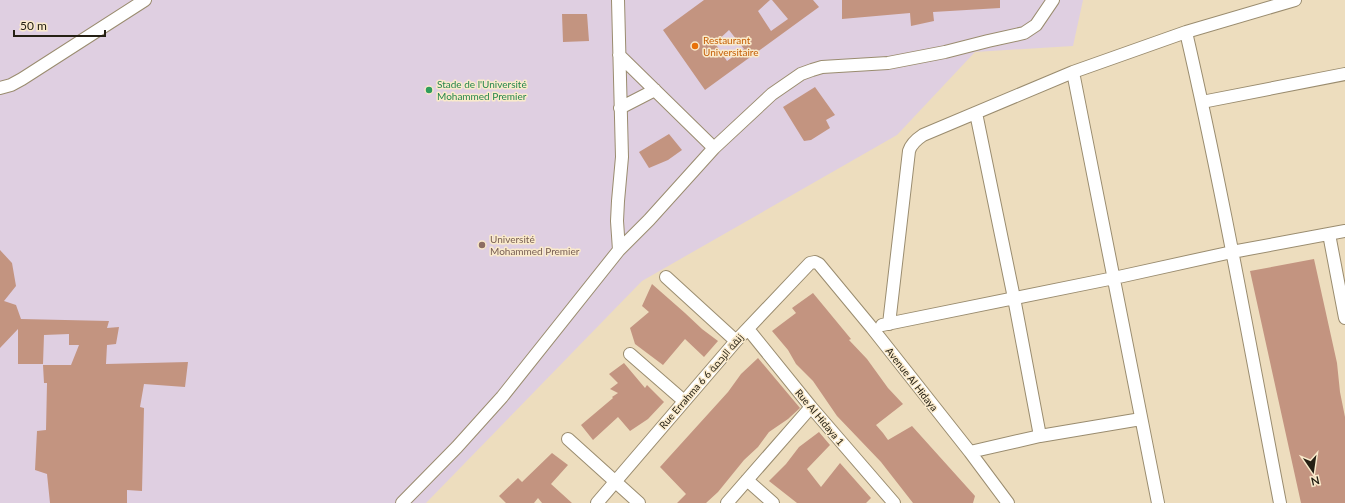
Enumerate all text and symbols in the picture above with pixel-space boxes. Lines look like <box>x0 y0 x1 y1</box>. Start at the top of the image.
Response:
scale bar <box>14 12 105 38</box>
text: 50 m <box>20 18 47 33</box>
place label: Restaurant Universitaire <box>703 34 759 58</box>
marker: Restaurant Universitaire <box>690 41 700 51</box>
place label: Stade de l'Université Mohammed Premier <box>437 78 527 102</box>
marker: Stade de l'Université Mohammed Premier <box>424 85 434 95</box>
place label: Université Mohammed Premier <box>490 233 580 257</box>
marker: Université Mohammed Premier <box>477 240 487 250</box>
street label: Rue Errahma 6 6 زنقة الرحمة <box>656 331 746 431</box>
street label: Avenue Al Hidaya <box>883 345 941 413</box>
street label: Rue Al Hidaya 1 <box>793 386 847 448</box>
north arrow <box>1293 451 1333 491</box>
text: N <box>1310 474 1321 489</box>

